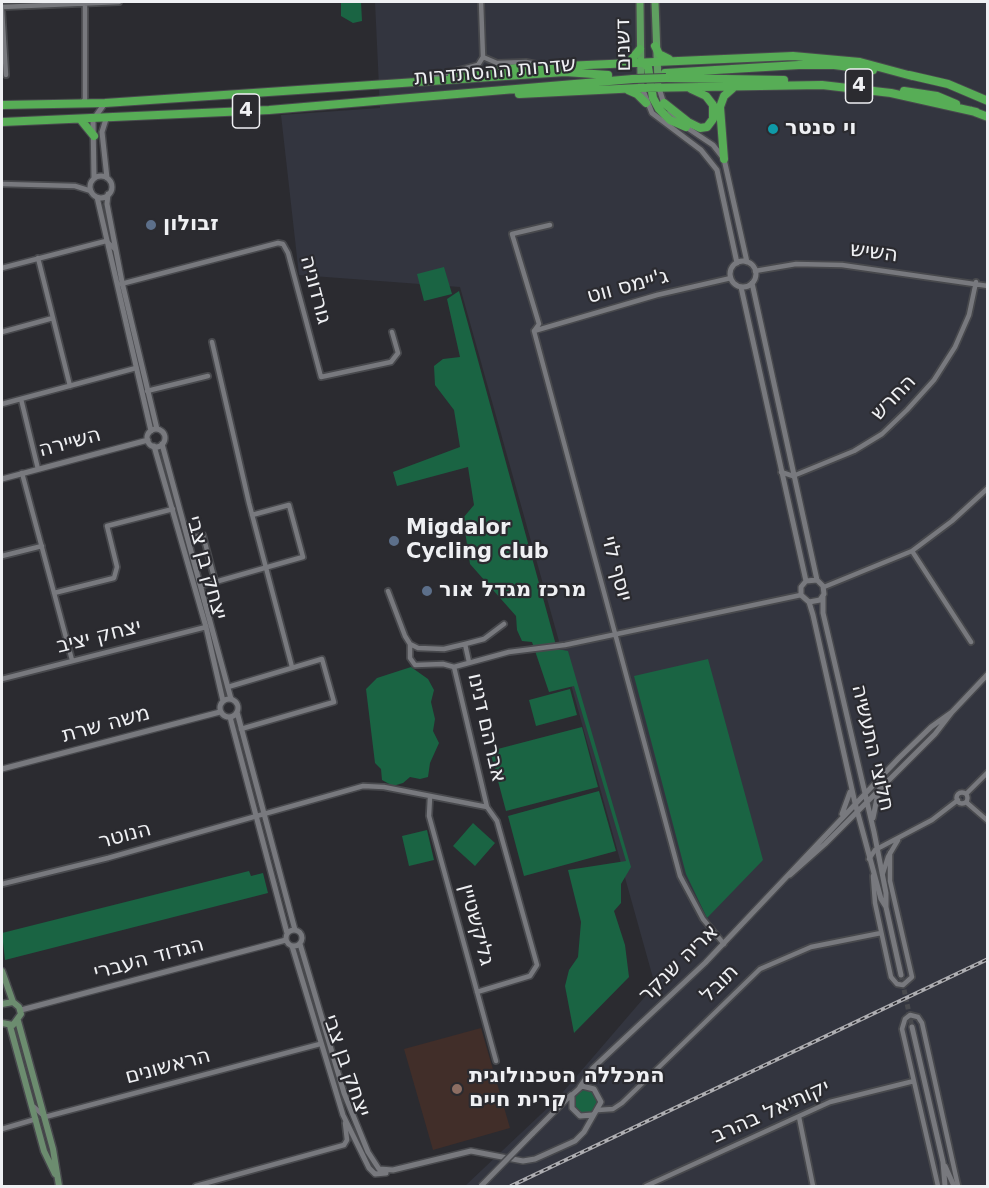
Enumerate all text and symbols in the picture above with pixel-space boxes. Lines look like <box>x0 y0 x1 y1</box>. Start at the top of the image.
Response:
street label: דשנים <box>611 18 637 72</box>
street label: שדרות ההסתדרות <box>413 52 577 92</box>
road number: 4 <box>846 69 872 103</box>
road number: 4 <box>232 94 260 128</box>
place label: וי סנטר <box>785 116 856 142</box>
marker: וי סנטר <box>766 122 780 136</box>
place label: זבולון <box>163 212 219 238</box>
marker: זבולון <box>144 218 158 232</box>
street label: השיש <box>849 238 899 268</box>
street label: גורדוניה <box>294 253 336 327</box>
street label: ג'יימס ווט <box>584 264 672 310</box>
street label: החרש <box>866 370 922 426</box>
street label: השיירה <box>36 423 104 463</box>
street label: יצחק בן צבי <box>180 513 232 623</box>
place label: Migdalor Cycling club <box>406 516 549 566</box>
marker: Migdalor Cycling club <box>387 534 401 548</box>
street label: יוסף לוי <box>595 534 637 604</box>
place label: מרכז מגדל אור <box>439 578 587 604</box>
marker: מרכז מגדל אור <box>420 584 434 598</box>
street label: יצחק יציב <box>54 614 144 660</box>
street label: אברהם דנינו <box>461 671 511 785</box>
street label: חלוצי התעשיה <box>845 682 899 814</box>
street label: משה שרת <box>59 701 153 749</box>
street label: הנוטר <box>96 817 154 855</box>
street label: גליקשטיין <box>453 881 499 969</box>
street label: אריה שנקר <box>634 920 724 1008</box>
street label: הגדוד העברי <box>91 932 207 986</box>
street label: תובל <box>696 960 744 1008</box>
street label: יצחק בן צבי <box>317 1012 375 1120</box>
street label: הראשונים <box>123 1044 213 1090</box>
place label: המכללה הטכנולוגית קרית חיים <box>469 1064 665 1114</box>
street label: יקותיאל בהרב <box>708 1075 834 1149</box>
marker: המכללה הטכנולוגית קרית חיים <box>450 1082 464 1096</box>

